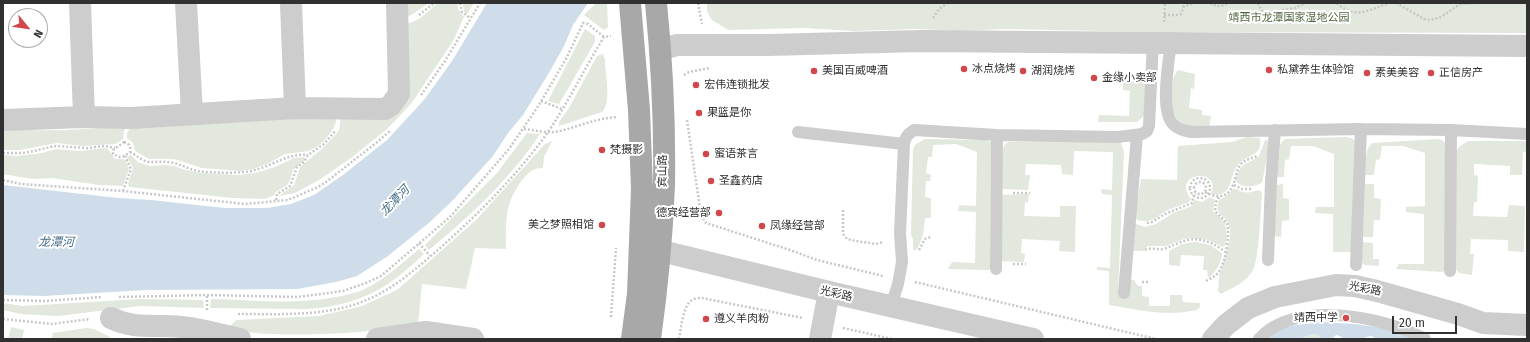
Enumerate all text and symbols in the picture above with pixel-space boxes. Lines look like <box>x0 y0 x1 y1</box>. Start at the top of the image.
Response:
north arrow <box>8 8 48 48</box>
park label: 靖西市龙潭国家湿地公园 <box>1229 11 1349 25</box>
text: N <box>31 27 46 40</box>
place label: 冰点烧烤 <box>972 62 1016 76</box>
place label: 私黛养生体验馆 <box>1277 63 1354 77</box>
place label: 美国百威啤酒 <box>822 64 888 78</box>
marker: 冰点烧烤 <box>959 64 969 74</box>
place label: 湖润烧烤 <box>1031 64 1075 78</box>
marker: 私黛养生体验馆 <box>1264 65 1274 75</box>
marker: 美国百威啤酒 <box>809 66 819 76</box>
marker: 湖润烧烤 <box>1018 66 1028 76</box>
place label: 素美美容 <box>1375 66 1419 80</box>
place label: 正信房产 <box>1439 66 1483 80</box>
marker: 素美美容 <box>1362 68 1372 78</box>
marker: 正信房产 <box>1426 68 1436 78</box>
place label: 金缘小卖部 <box>1102 71 1157 85</box>
marker: 金缘小卖部 <box>1089 73 1099 83</box>
place label: 宏伟连锁批发 <box>704 78 770 92</box>
marker: 宏伟连锁批发 <box>691 80 701 90</box>
place label: 果篮是你 <box>707 106 751 120</box>
marker: 果篮是你 <box>694 108 704 118</box>
place label: 梵摄影 <box>610 143 643 157</box>
marker: 梵摄影 <box>597 145 607 155</box>
place label: 蜜语茶言 <box>714 147 758 161</box>
marker: 蜜语茶言 <box>701 149 711 159</box>
street label: 宾山路 <box>656 155 670 187</box>
place label: 圣鑫药店 <box>719 174 763 188</box>
marker: 圣鑫药店 <box>706 176 716 186</box>
water label: 龙潭河 <box>377 183 413 219</box>
place label: 德宾经营部 <box>656 206 711 220</box>
marker: 德宾经营部 <box>714 208 724 218</box>
place label: 美之梦照相馆 <box>528 218 594 232</box>
place label: 凤缘经营部 <box>770 219 825 233</box>
marker: 美之梦照相馆 <box>597 220 607 230</box>
marker: 凤缘经营部 <box>757 221 767 231</box>
water label: 龙潭河 <box>38 236 74 250</box>
street label: 光彩路 <box>1348 279 1382 299</box>
street label: 光彩路 <box>818 284 854 304</box>
scale bar <box>1394 308 1459 334</box>
place label: 靖西中学 <box>1294 311 1338 325</box>
place label: 遵义羊肉粉 <box>714 312 769 326</box>
marker: 靖西中学 <box>1341 313 1351 323</box>
marker: 遵义羊肉粉 <box>701 314 711 324</box>
text: 20 m <box>1399 316 1425 330</box>

